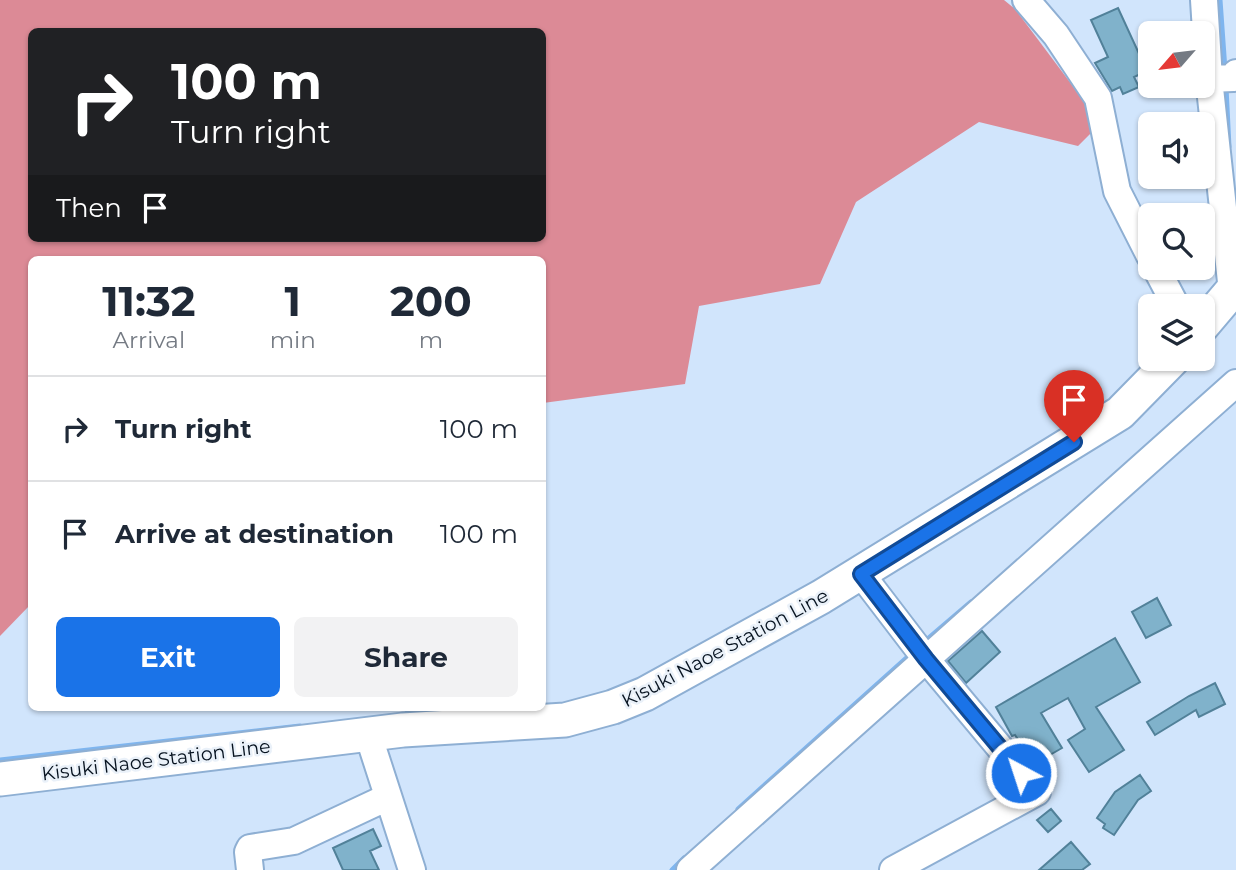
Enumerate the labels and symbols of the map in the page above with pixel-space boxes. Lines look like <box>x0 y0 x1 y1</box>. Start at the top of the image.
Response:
north arrow <box>1138 21 1214 98</box>
pin <box>1044 370 1104 442</box>
street label: Kisuki Naoe Station Line <box>618 584 832 712</box>
street label: Kisuki Naoe Station Line <box>40 735 272 785</box>
position arrow <box>984 736 1058 810</box>

